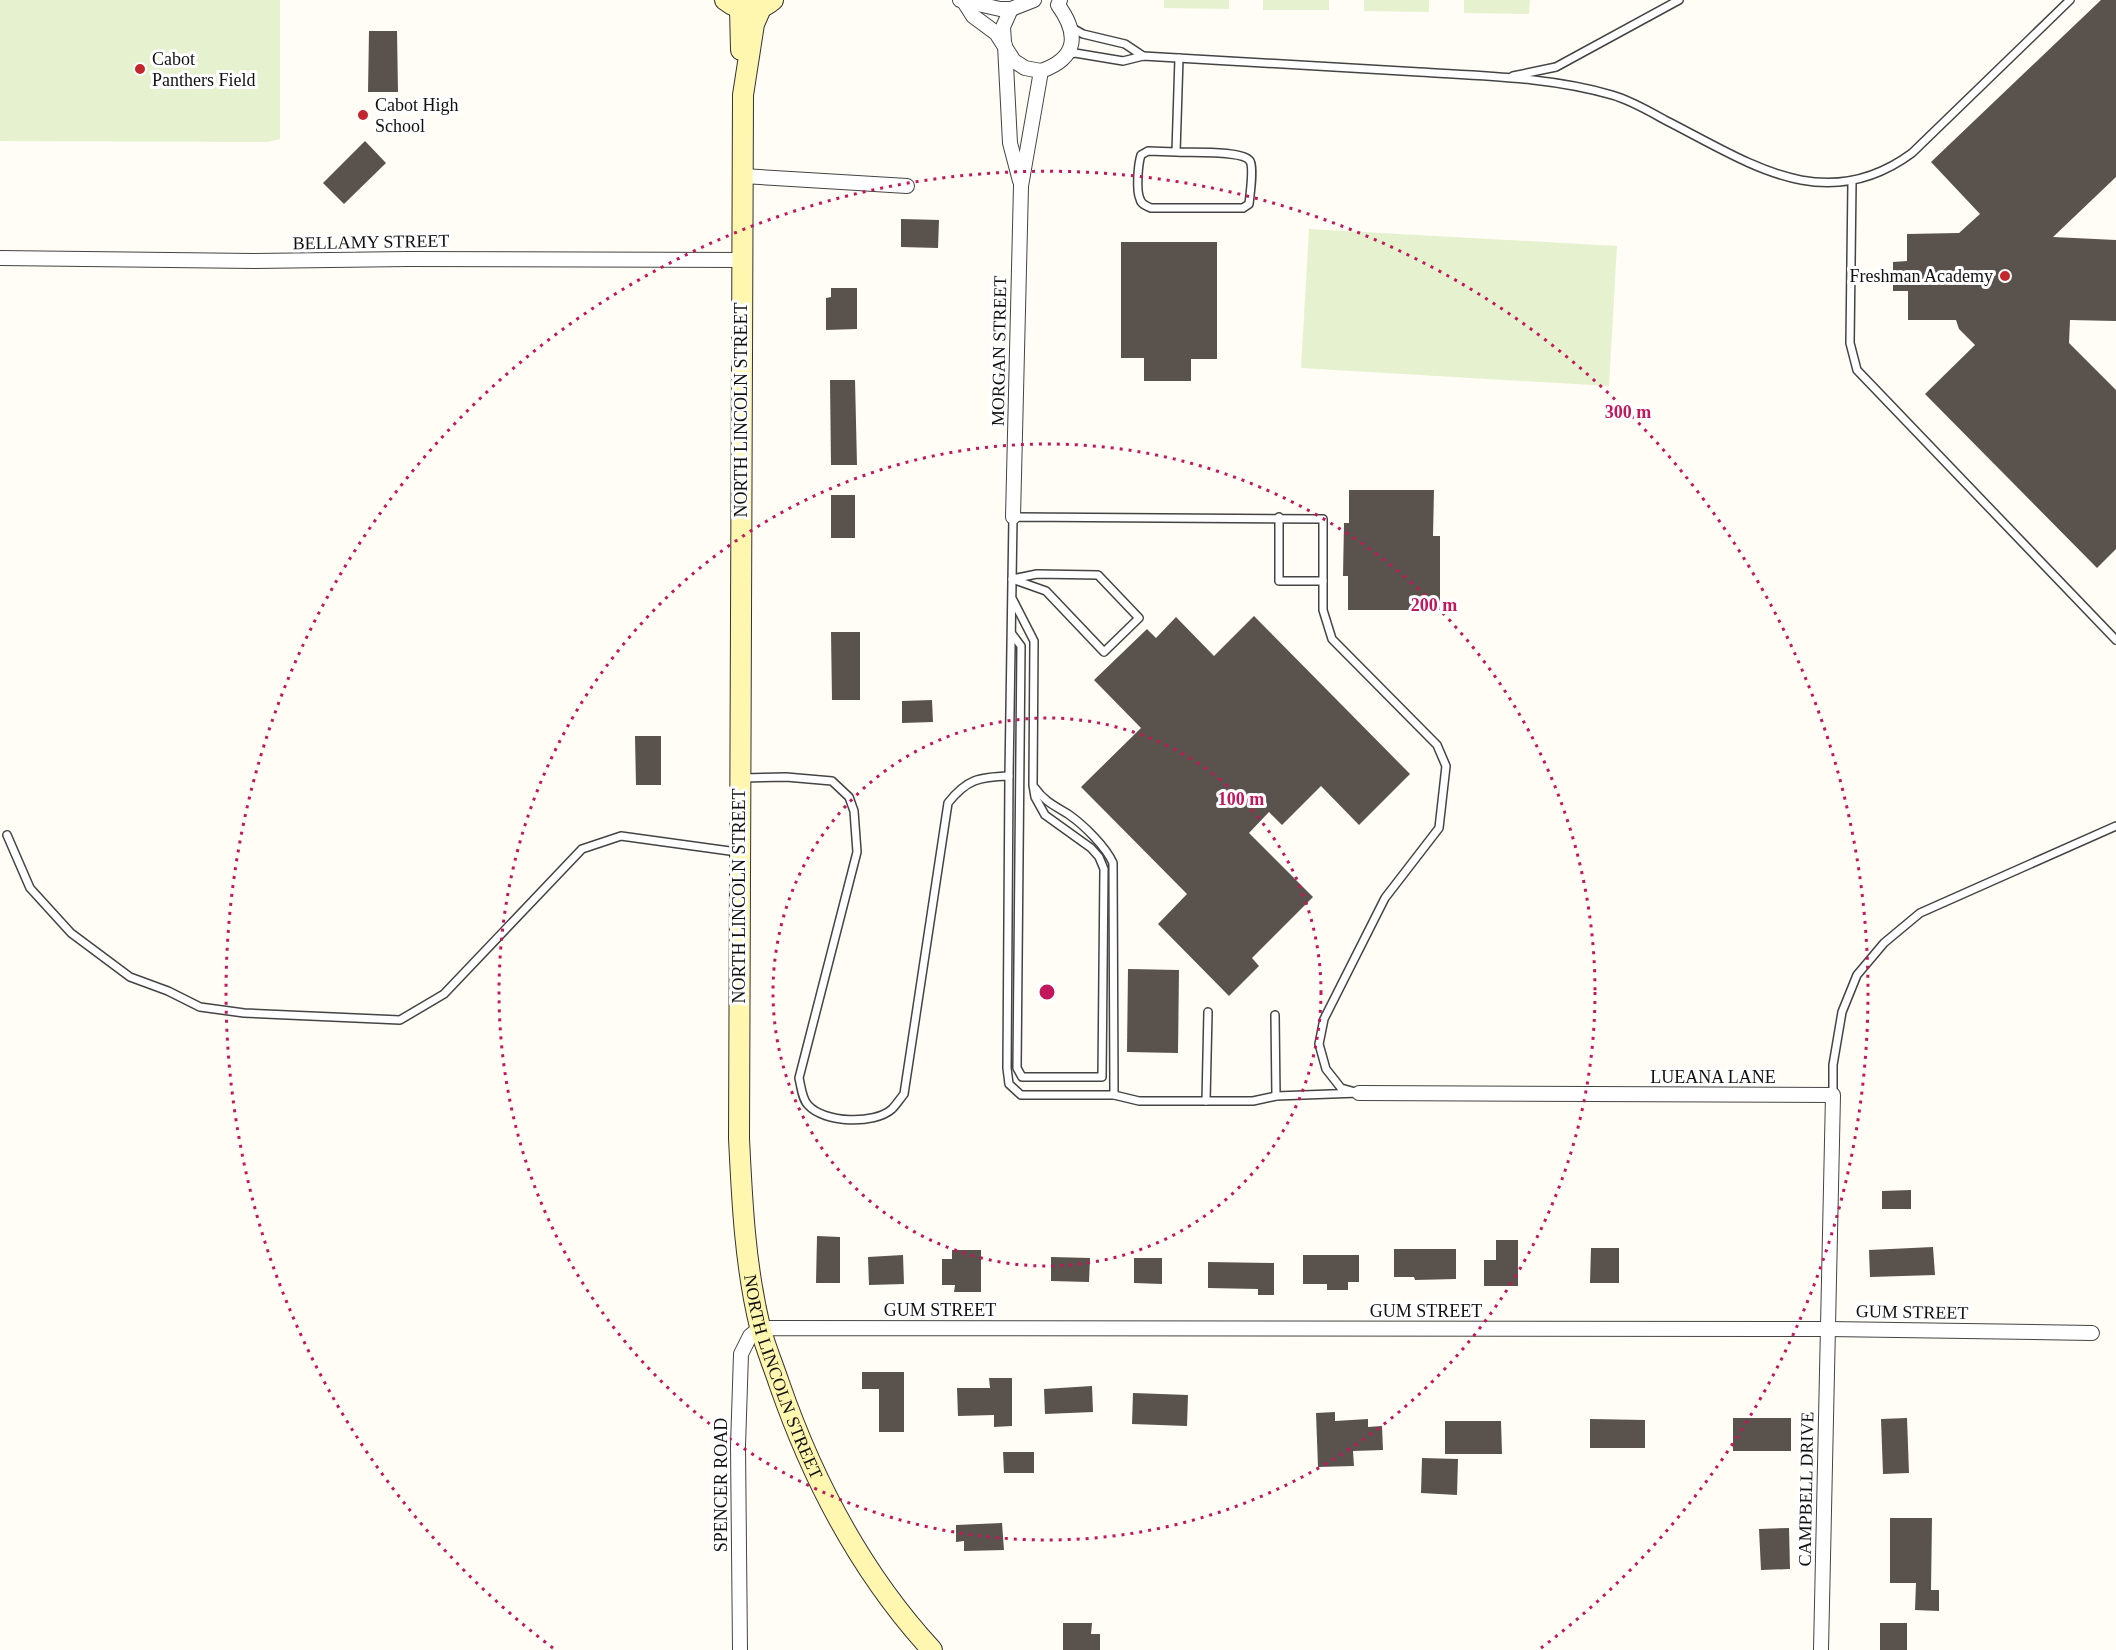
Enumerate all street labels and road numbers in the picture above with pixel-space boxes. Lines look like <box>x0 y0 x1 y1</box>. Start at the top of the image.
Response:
street label: BELLAMY STREET <box>292 231 450 253</box>
street label: MORGAN STREET <box>988 276 1010 426</box>
street label: NORTH LINCOLN STREET <box>731 303 751 517</box>
street label: NORTH LINCOLN STREET <box>729 789 749 1003</box>
street label: LUEANA LANE <box>1650 1067 1776 1087</box>
street label: NORTH LINCOLN STREET <box>740 1273 827 1482</box>
street label: GUM STREET <box>884 1300 996 1320</box>
street label: GUM STREET <box>1370 1301 1482 1321</box>
street label: GUM STREET <box>1856 1301 1968 1323</box>
street label: CAMPBELL DRIVE <box>1795 1411 1817 1567</box>
street label: SPENCER ROAD <box>711 1418 731 1552</box>

